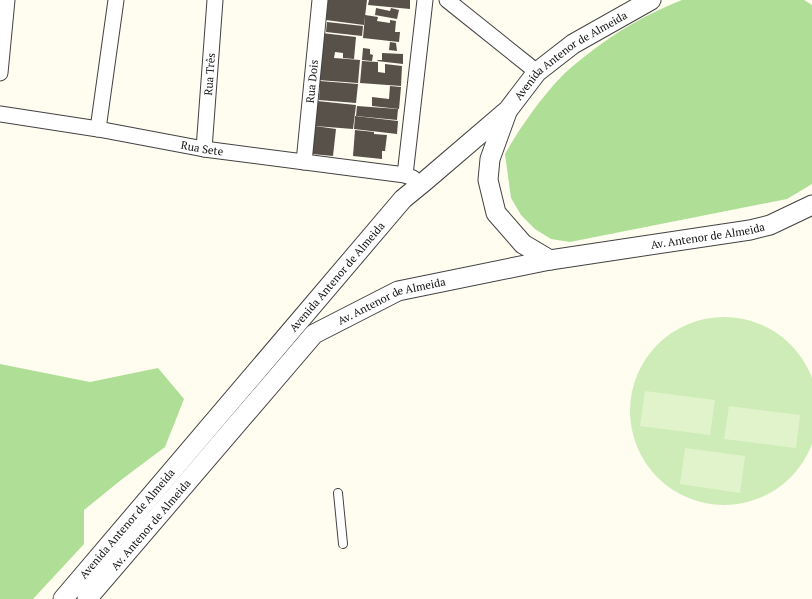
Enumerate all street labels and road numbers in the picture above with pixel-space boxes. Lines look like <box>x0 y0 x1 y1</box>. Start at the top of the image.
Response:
street label: Avenida Antenor de Almeida <box>511 8 630 103</box>
street label: Rua Três <box>201 52 218 96</box>
street label: Rua Dois <box>303 59 321 104</box>
street label: Rua Sete <box>180 138 225 158</box>
street label: Avenida Antenor de Almeida <box>286 219 388 335</box>
street label: Av. Antenor de Almeida <box>650 219 767 252</box>
street label: Av. Antenor de Almeida <box>335 274 447 328</box>
street label: Avenida Antenor de Almeida <box>76 465 178 581</box>
street label: Av. Antenor de Almeida <box>108 476 194 573</box>

